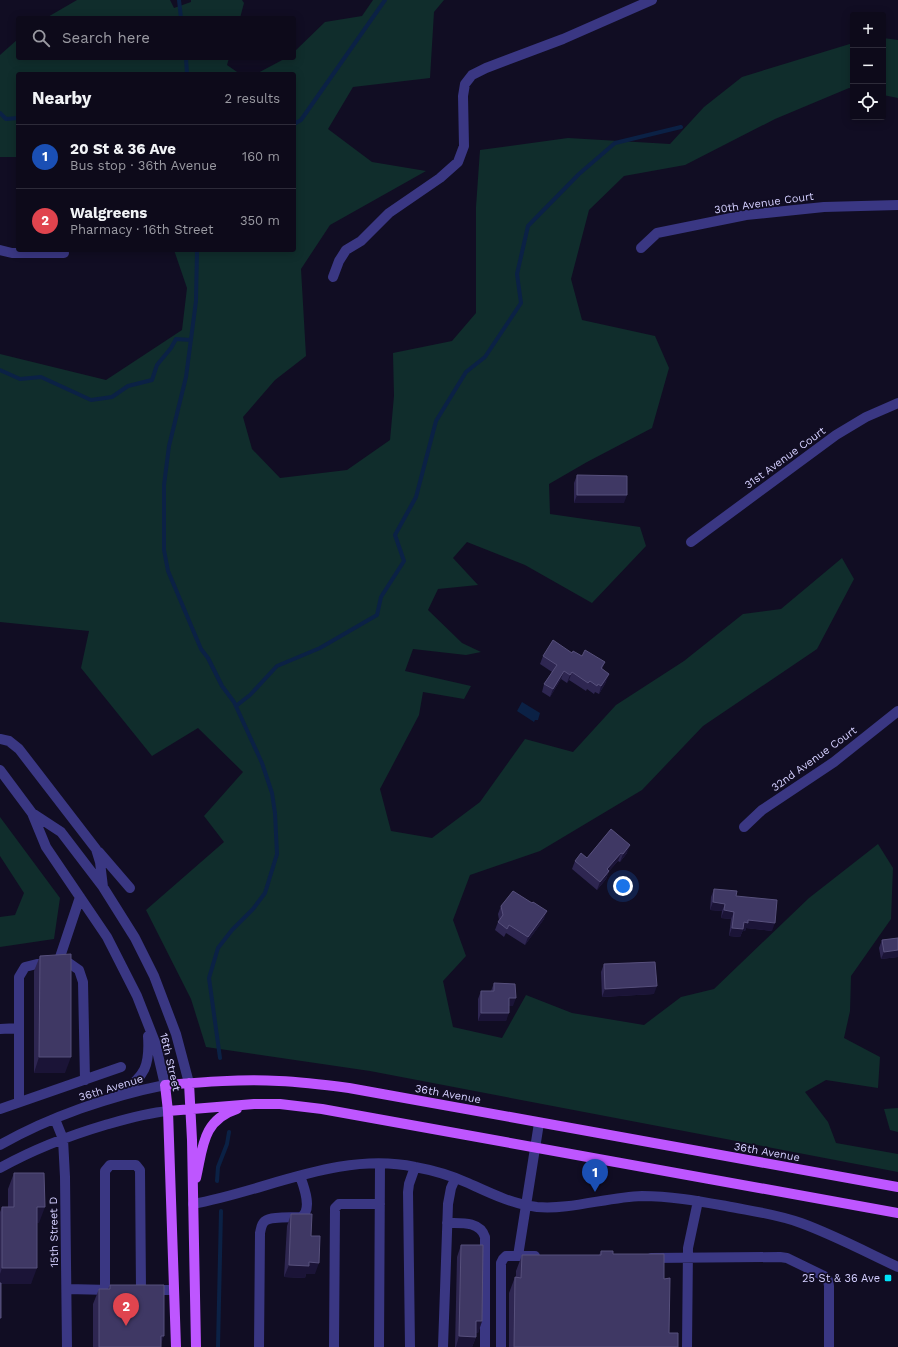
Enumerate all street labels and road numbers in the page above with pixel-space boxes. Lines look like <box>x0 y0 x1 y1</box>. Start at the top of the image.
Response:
street label: 30th Avenue Court <box>713 190 815 216</box>
street label: 31st Avenue Court <box>742 424 828 492</box>
street label: 32nd Avenue Court <box>769 723 859 794</box>
street label: 16th Street <box>157 1032 183 1093</box>
street label: 36th Avenue <box>77 1072 145 1104</box>
street label: 36th Avenue <box>414 1082 482 1106</box>
street label: 36th Avenue <box>733 1140 801 1164</box>
street label: 15th Street D <box>47 1196 61 1267</box>

